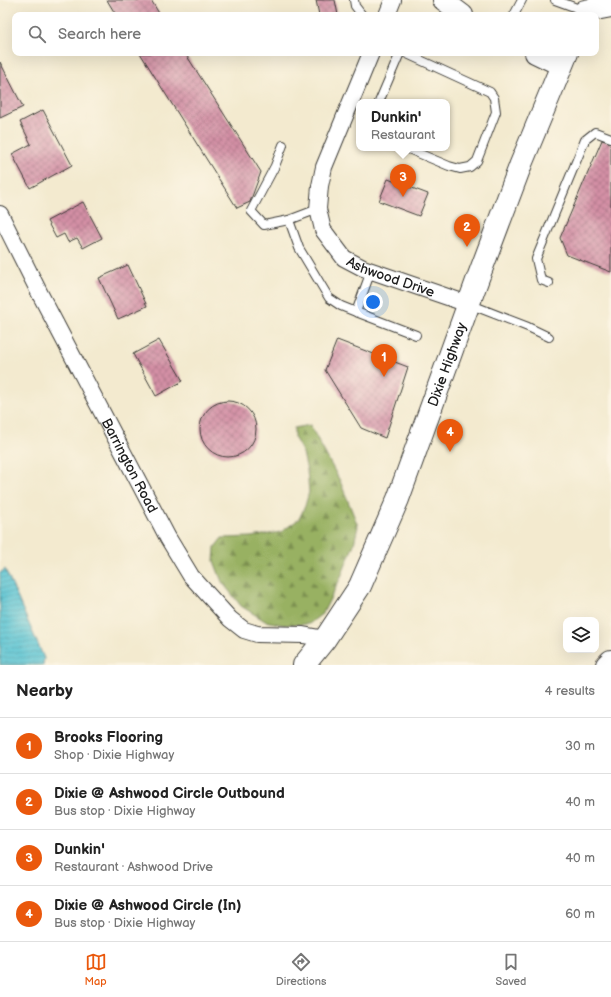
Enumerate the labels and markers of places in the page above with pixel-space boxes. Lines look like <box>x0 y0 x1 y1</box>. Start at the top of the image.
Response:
pin: 3 <box>390 164 416 197</box>
pin: 2 <box>454 214 480 247</box>
pin: 1 <box>371 344 397 377</box>
pin: 4 <box>437 419 463 452</box>

